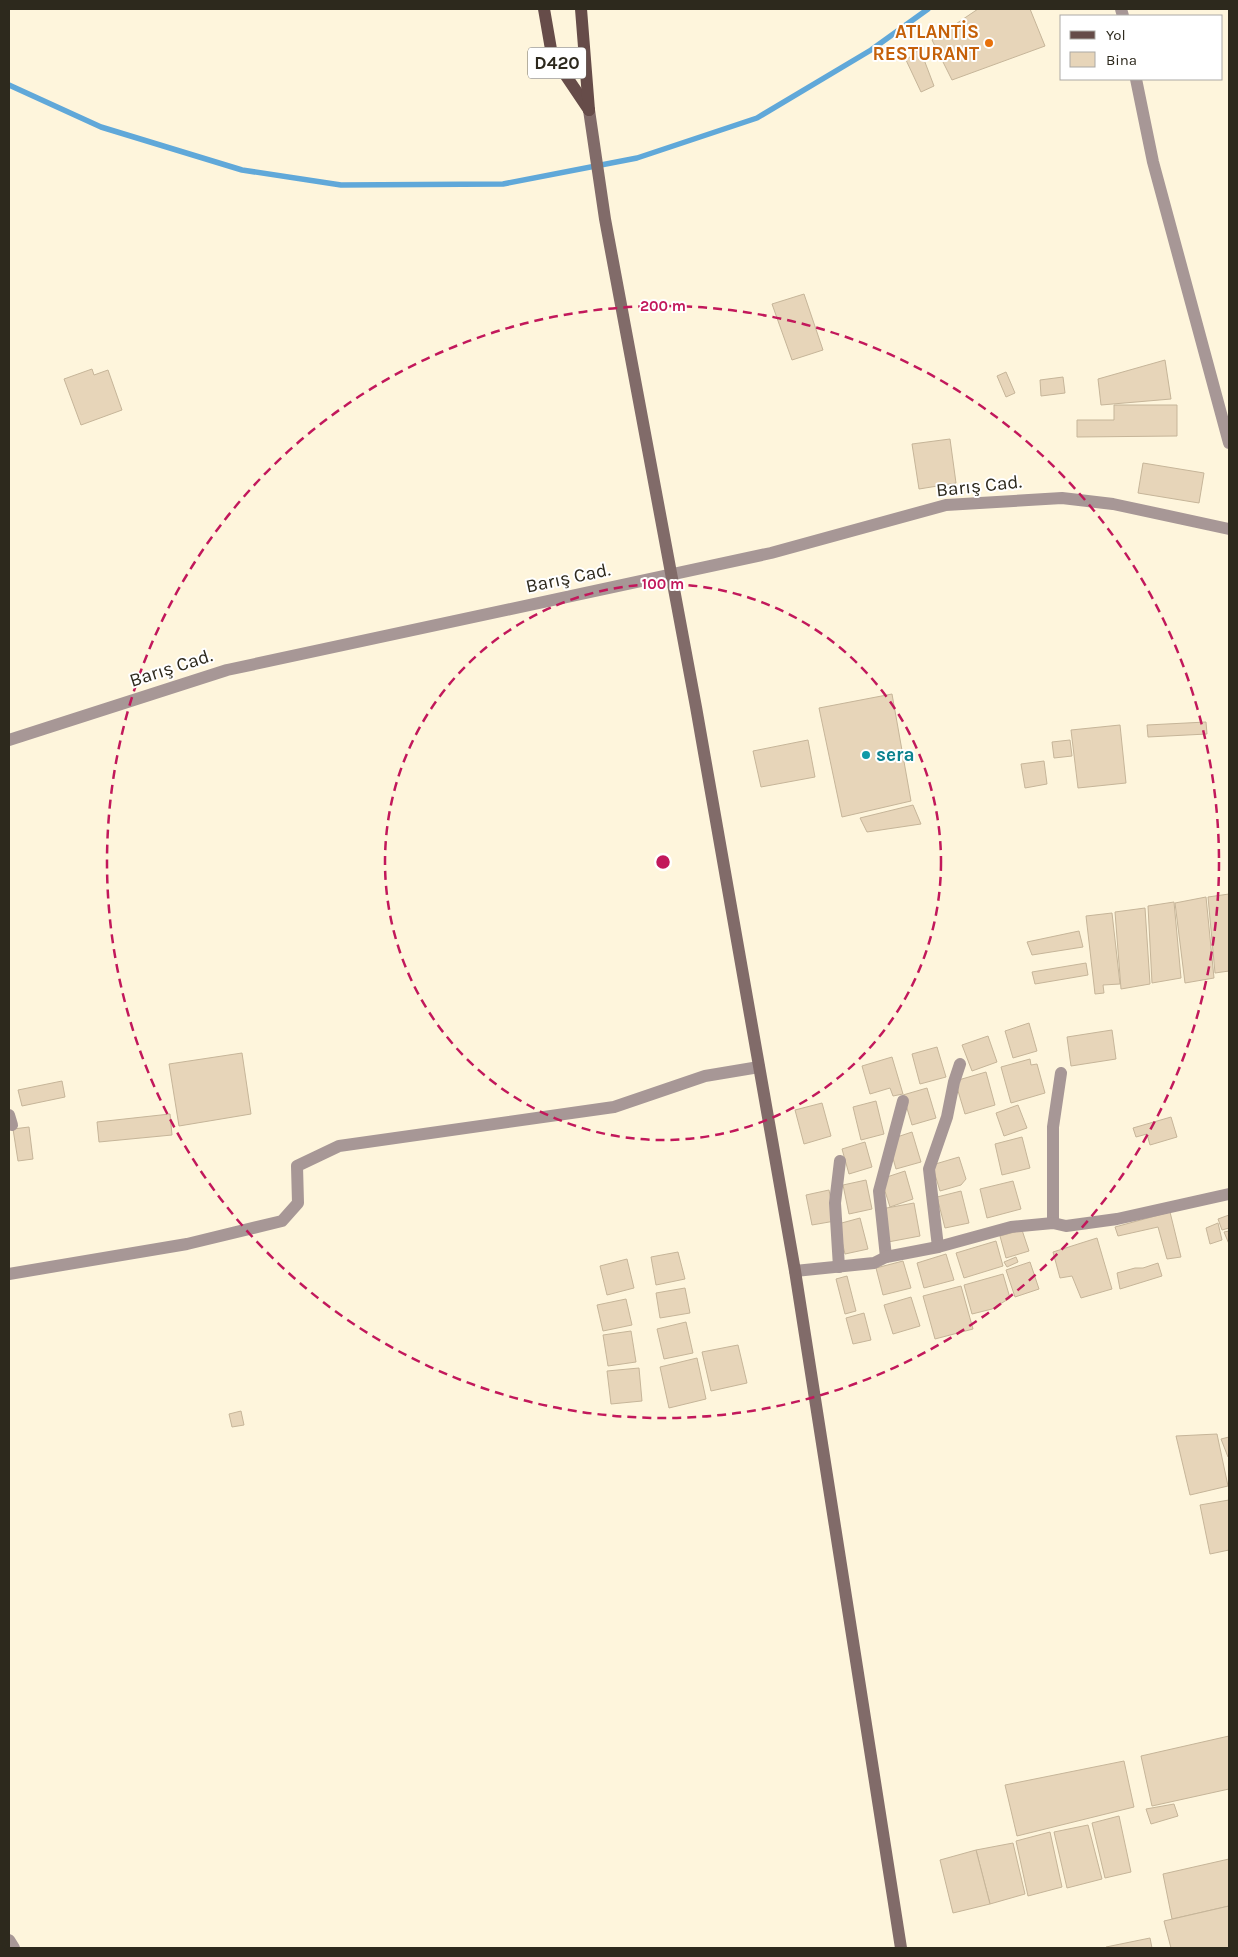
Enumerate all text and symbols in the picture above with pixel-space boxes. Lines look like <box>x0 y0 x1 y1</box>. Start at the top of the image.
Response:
legend <box>1060 15 1223 80</box>
place label: ATLANTİS RESTURANT <box>872 20 979 65</box>
text: Yol <box>1106 26 1126 44</box>
marker: ATLANTİS RESTURANT <box>983 37 995 49</box>
road number: D420 <box>528 48 586 78</box>
text: Bina <box>1106 51 1137 69</box>
text: 200 m <box>640 297 686 315</box>
street label: Barış Cad. <box>935 471 1023 501</box>
street label: Barış Cad. <box>524 558 612 598</box>
text: 100 m <box>642 575 684 593</box>
street label: Barış Cad. <box>127 644 215 692</box>
place label: sera <box>876 744 915 766</box>
marker: sera <box>860 749 872 761</box>
centre of rings <box>654 853 672 871</box>

